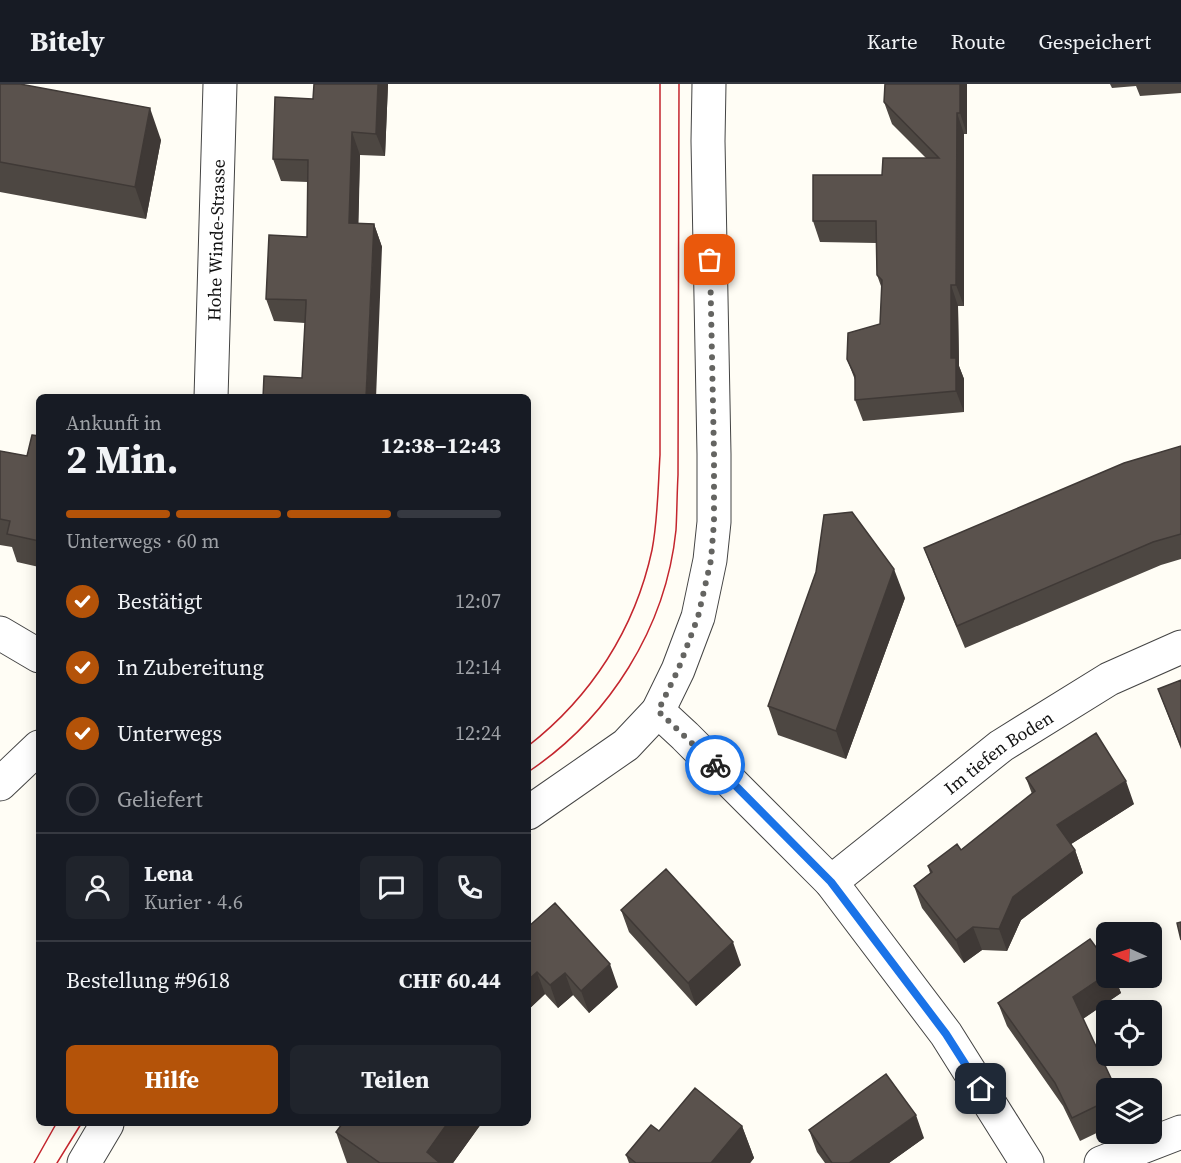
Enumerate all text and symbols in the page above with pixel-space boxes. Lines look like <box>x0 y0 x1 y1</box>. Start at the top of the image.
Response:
text: Bitely <box>30 22 105 60</box>
text: Karte <box>867 27 918 56</box>
text: Route <box>951 27 1005 56</box>
text: Gespeichert <box>1038 27 1151 56</box>
street label: Hohe Winde-Strasse <box>201 159 230 321</box>
pin <box>684 234 735 285</box>
icon: bag <box>693 243 726 276</box>
text: Ankunft in <box>66 409 162 437</box>
text: 12:38–12:43 <box>381 430 501 460</box>
text: 2 Min. <box>66 433 178 486</box>
text: Unterwegs · 60 m <box>66 527 219 555</box>
icon: check <box>66 585 99 618</box>
text: Bestätigt <box>117 586 202 616</box>
text: 12:07 <box>455 587 501 615</box>
icon: check <box>66 651 99 684</box>
text: In Zubereitung <box>117 652 264 682</box>
text: 12:14 <box>455 653 501 681</box>
street label: Im tiefen Boden <box>938 704 1058 800</box>
icon: check <box>66 717 99 750</box>
text: Unterwegs <box>117 718 222 748</box>
text: 12:24 <box>455 719 501 747</box>
courier <box>685 735 745 795</box>
icon: bike <box>699 749 732 782</box>
text: Geliefert <box>117 784 203 814</box>
button: person <box>66 856 129 919</box>
button: chat <box>360 856 423 919</box>
button: phone <box>438 856 501 919</box>
text: Lena <box>144 858 193 888</box>
text: Kurier · 4.6 <box>144 888 243 916</box>
north arrow <box>1096 922 1162 988</box>
map controls <box>1096 922 1162 1144</box>
text: Bestellung #9618 <box>66 965 230 995</box>
text: CHF 60.44 <box>399 965 501 995</box>
button: locate <box>1096 1000 1162 1066</box>
button: Hilfe <box>66 1045 278 1114</box>
button: Teilen <box>290 1045 501 1114</box>
pin <box>955 1063 1006 1114</box>
icon: home <box>964 1072 997 1105</box>
button: layers <box>1096 1078 1162 1144</box>

